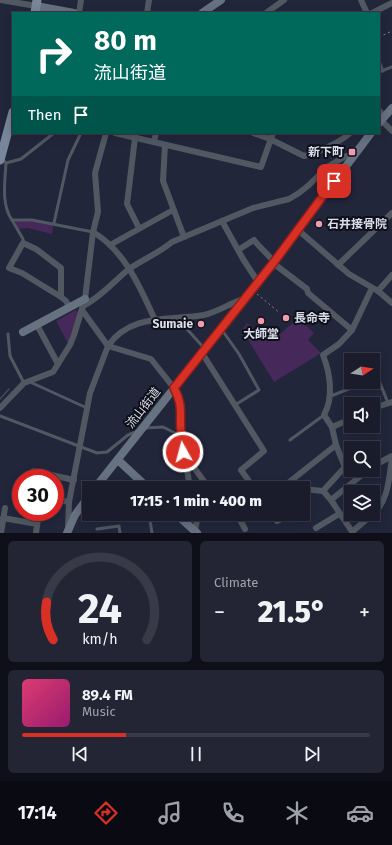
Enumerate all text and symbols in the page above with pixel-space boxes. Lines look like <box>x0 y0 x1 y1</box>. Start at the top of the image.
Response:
text: 80 m <box>94 24 157 57</box>
icon: right <box>28 28 80 80</box>
text: 流山街道 <box>94 62 166 84</box>
icon: arrive <box>70 104 92 126</box>
text: Then <box>28 106 62 124</box>
place label: 新下町 <box>308 145 344 159</box>
marker: 新下町 <box>347 147 357 157</box>
pin <box>317 164 351 198</box>
icon: arrive <box>323 170 345 192</box>
place label: 石井接骨院 <box>327 217 387 231</box>
marker: 石井接骨院 <box>314 219 324 229</box>
place label: 長命寺 <box>294 311 330 325</box>
marker: 長命寺 <box>281 313 291 323</box>
marker: 大師堂 <box>256 316 266 326</box>
place label: Sumaie <box>153 317 193 331</box>
marker: Sumaie <box>196 319 206 329</box>
place label: 大師堂 <box>243 327 279 341</box>
north arrow <box>344 353 380 389</box>
map controls <box>344 353 380 521</box>
street label: 流山街道 <box>123 385 163 431</box>
button: sound <box>344 397 380 433</box>
position arrow <box>162 431 204 473</box>
button: search <box>344 441 380 477</box>
speed limit sign: 30 <box>12 469 64 521</box>
button: layers <box>344 485 380 521</box>
text: 17:15 · 1 min · 400 m <box>130 492 262 510</box>
text: Climate <box>214 575 258 590</box>
text: 24 <box>78 583 122 633</box>
text: 21.5° <box>258 594 326 630</box>
text: − <box>214 599 225 626</box>
text: + <box>359 599 370 626</box>
text: km/h <box>82 630 118 647</box>
text: 89.4 FM <box>82 686 133 704</box>
text: Music <box>82 704 116 719</box>
icon: previous <box>69 743 91 765</box>
icon: pause <box>185 743 207 765</box>
icon: next <box>301 743 323 765</box>
icon: directions <box>92 799 120 827</box>
icon: music <box>156 799 184 827</box>
icon: phone <box>219 799 247 827</box>
icon: climate <box>283 799 311 827</box>
icon: car <box>346 799 374 827</box>
text: 17:14 <box>18 802 57 824</box>

